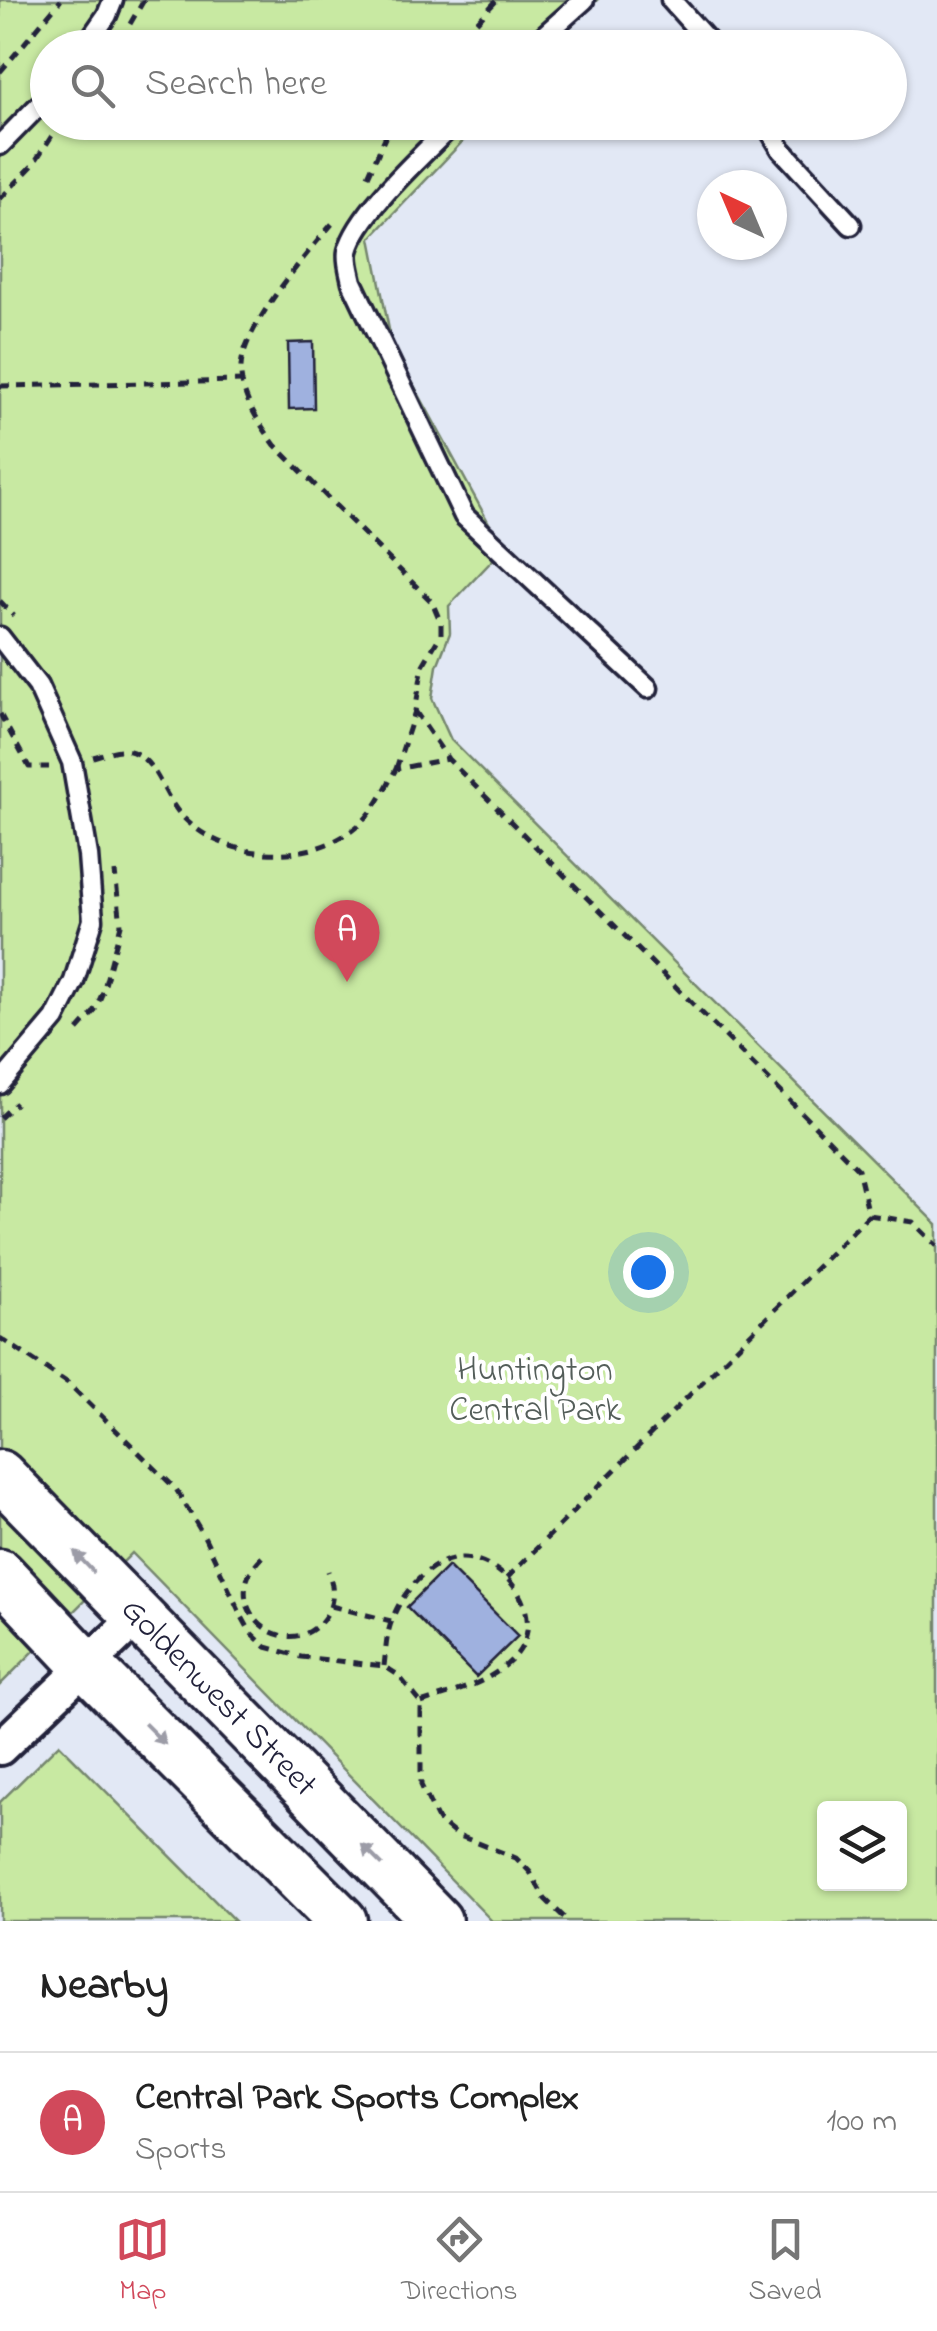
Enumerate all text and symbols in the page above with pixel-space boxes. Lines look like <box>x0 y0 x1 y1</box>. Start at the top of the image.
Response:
search box <box>30 30 907 140</box>
text: Search here <box>145 57 327 113</box>
icon: search <box>65 58 120 113</box>
north arrow <box>697 170 787 260</box>
pin: A <box>314 900 380 982</box>
your location <box>623 1247 674 1298</box>
park label: Huntington Central Park <box>449 1346 621 1437</box>
one-way arrow <box>73 1551 97 1575</box>
street label: Goldenwest Street <box>108 1586 329 1810</box>
one-way arrow <box>143 1721 166 1745</box>
map controls <box>817 1801 907 1891</box>
button: layers <box>817 1801 907 1891</box>
one-way arrow <box>360 1843 384 1867</box>
text: Nearby <box>40 1956 168 2017</box>
text: Central Park Sports Complex <box>135 2071 579 2127</box>
text: A <box>63 2099 82 2146</box>
text: 100 m <box>826 2099 897 2146</box>
text: Sports <box>135 2127 227 2174</box>
tab: Map <box>115 2212 170 2313</box>
tab: Directions <box>401 2212 518 2313</box>
tab: Saved <box>749 2212 822 2313</box>

